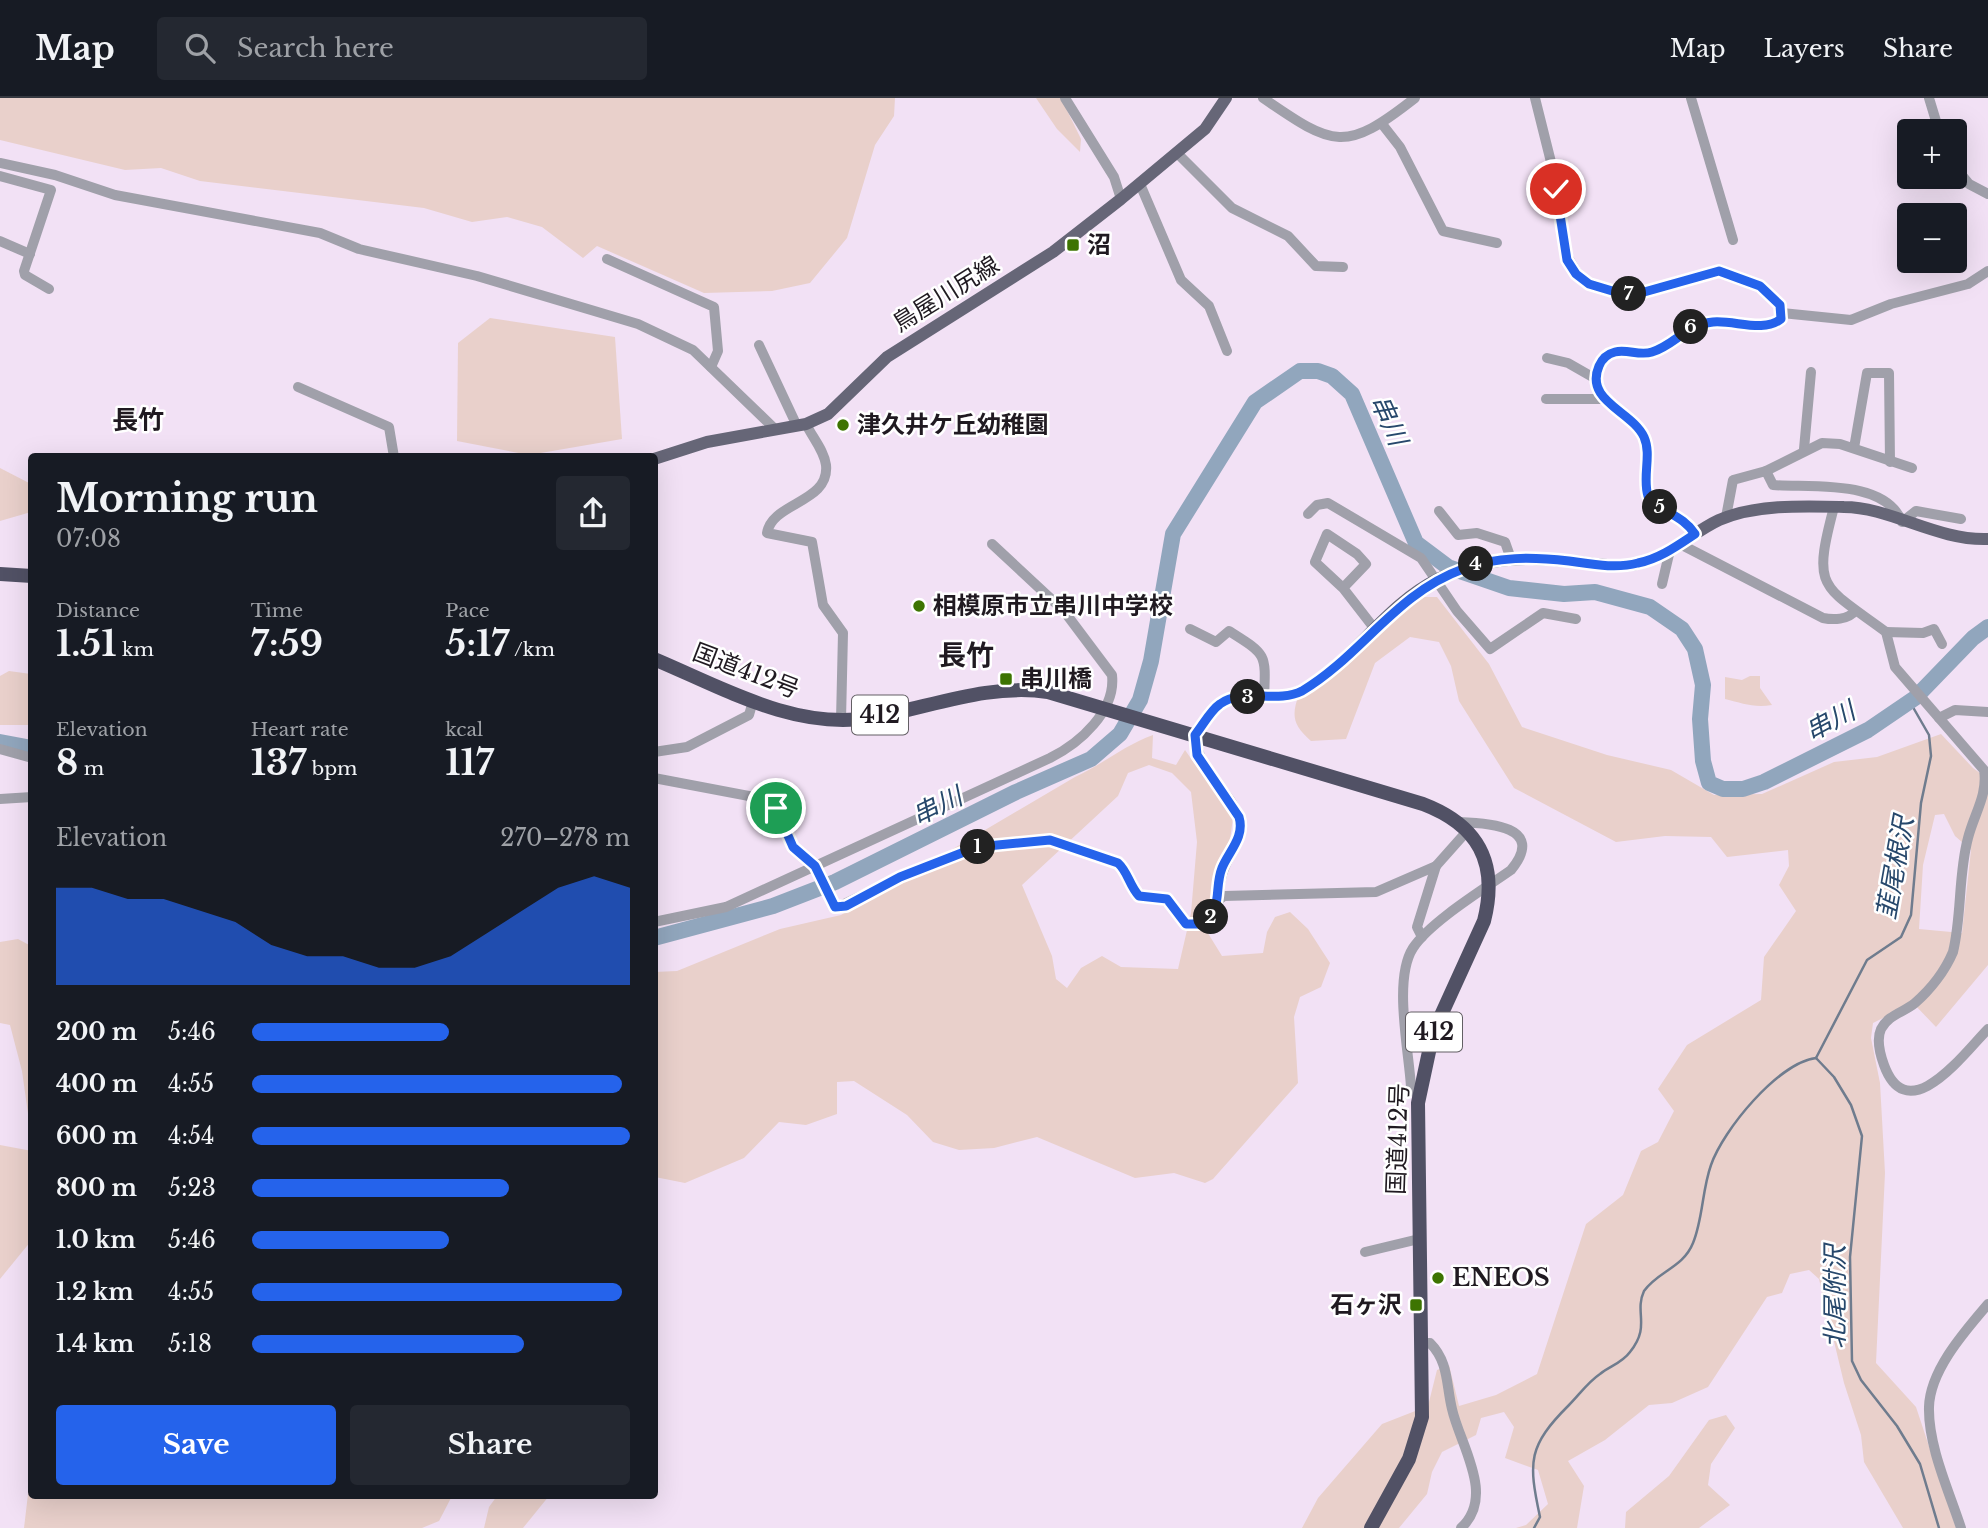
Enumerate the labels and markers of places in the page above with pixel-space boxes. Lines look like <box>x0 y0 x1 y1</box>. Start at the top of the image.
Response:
pin <box>1526 159 1586 219</box>
place label: 沼 <box>1087 230 1111 259</box>
marker: 沼 <box>1065 237 1081 253</box>
pin: 7 <box>1612 276 1646 312</box>
pin: 6 <box>1674 310 1708 344</box>
place label: 津久井ケ丘幼稚園 <box>857 410 1049 439</box>
marker: 津久井ケ丘幼稚園 <box>835 417 851 433</box>
pin: 5 <box>1642 490 1678 524</box>
pin: 4 <box>1458 546 1494 582</box>
place label: 相模原市立串川中学校 <box>933 591 1173 620</box>
marker: 相模原市立串川中学校 <box>911 598 927 614</box>
place label: 串川橋 <box>1020 664 1092 693</box>
marker: 串川橋 <box>998 671 1014 687</box>
pin: 3 <box>1230 680 1266 714</box>
pin <box>746 778 806 838</box>
pin: 1 <box>960 830 996 864</box>
pin: 2 <box>1194 900 1228 934</box>
place label: ENEOS <box>1452 1263 1550 1292</box>
marker: ENEOS <box>1430 1270 1446 1286</box>
place label: 石ヶ沢 <box>1330 1290 1402 1319</box>
marker: 石ヶ沢 <box>1408 1297 1424 1313</box>

